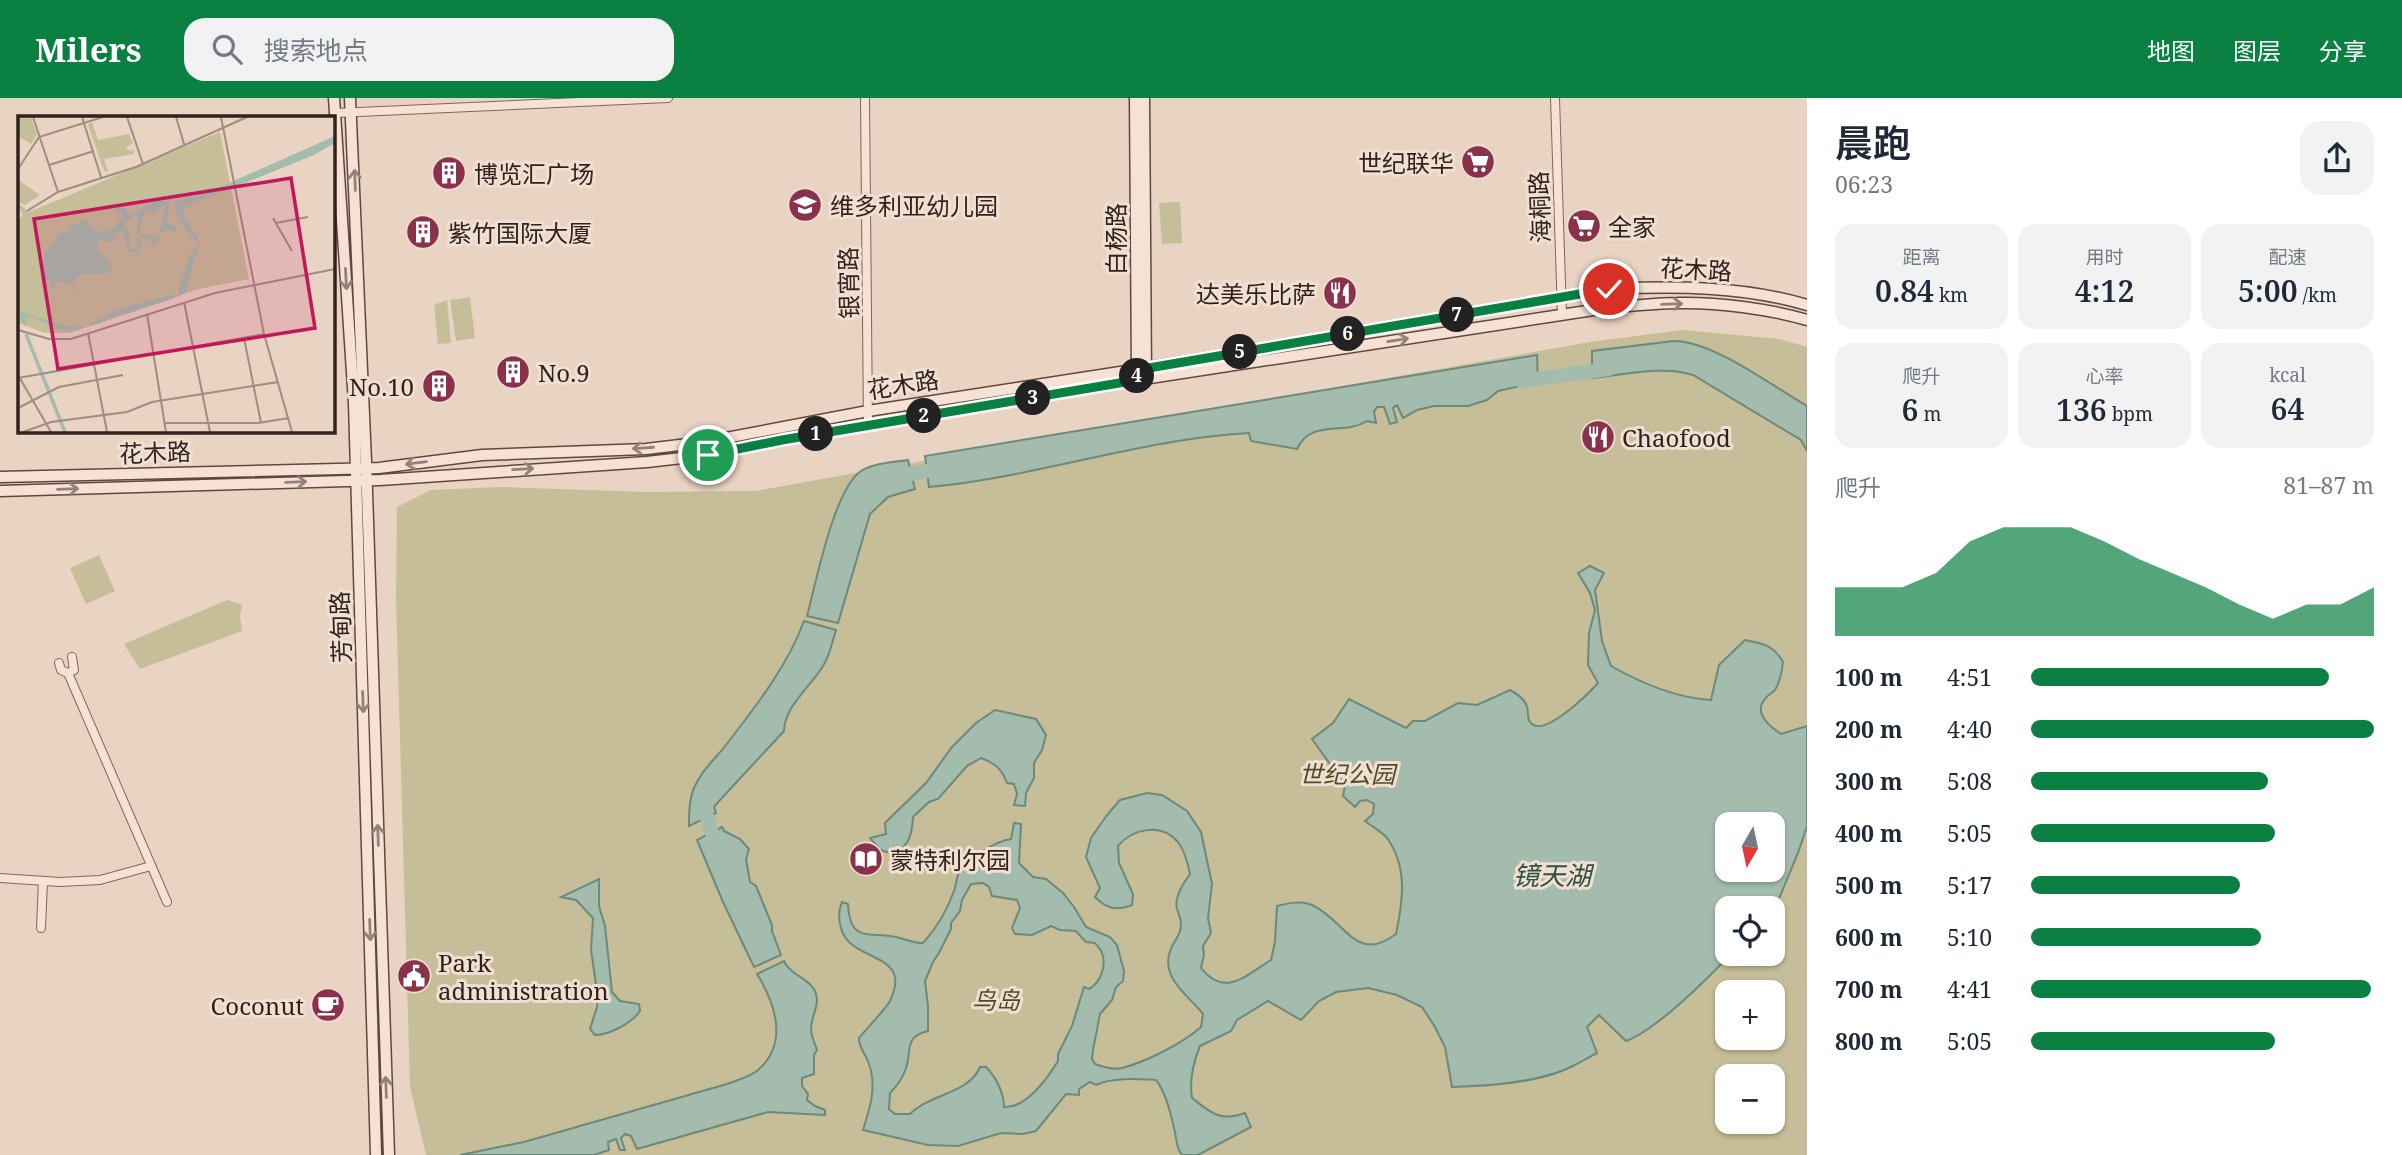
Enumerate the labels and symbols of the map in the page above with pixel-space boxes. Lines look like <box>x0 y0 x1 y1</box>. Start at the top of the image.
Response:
inset map <box>18 116 334 432</box>
supermarket icon: 世纪联华 <box>1459 143 1497 181</box>
place label: 世纪联华 <box>1358 146 1454 179</box>
building icon: 博览汇广场 <box>430 154 468 192</box>
place label: 博览汇广场 <box>474 157 594 190</box>
one-way arrow <box>348 168 361 191</box>
street label: 海桐路 <box>1521 170 1557 244</box>
school or university icon: 维多利亚幼儿园 <box>786 186 824 224</box>
place label: 维多利亚幼儿园 <box>830 189 998 222</box>
street label: 白杨路 <box>1099 203 1132 275</box>
supermarket icon: 全家 <box>1565 207 1603 245</box>
place label: 全家 <box>1608 210 1656 243</box>
building icon: 紫竹国际大厦 <box>404 213 442 251</box>
place label: 紫竹国际大厦 <box>448 216 592 249</box>
street label: 银宵路 <box>831 247 865 319</box>
street label: 花木路 <box>1659 251 1733 287</box>
pin <box>1579 259 1639 319</box>
one-way arrow <box>340 268 353 291</box>
restaurant icon: 达美乐比萨 <box>1321 274 1359 312</box>
place label: 达美乐比萨 <box>1196 277 1316 310</box>
one-way arrow <box>1660 297 1683 310</box>
pin: 7 <box>1440 298 1474 332</box>
pin: 6 <box>1330 316 1366 352</box>
one-way arrow <box>1387 333 1409 346</box>
pin: 5 <box>1222 334 1258 370</box>
building icon: No.9 <box>494 353 532 391</box>
place label: No.9 <box>538 356 590 389</box>
pin: 4 <box>1120 358 1154 394</box>
street label: 花木路 <box>865 362 941 406</box>
building icon: No.10 <box>420 367 458 405</box>
place label: No.10 <box>349 370 414 403</box>
pin: 3 <box>1016 380 1050 416</box>
pin: 2 <box>906 398 942 434</box>
pin: 1 <box>798 416 834 452</box>
restaurant icon: Chaofood <box>1579 418 1617 456</box>
place label: Chaofood <box>1622 421 1731 454</box>
pin <box>678 425 738 485</box>
street label: 花木路 <box>118 434 192 470</box>
one-way arrow <box>632 442 655 455</box>
one-way arrow <box>406 456 428 469</box>
one-way arrow <box>511 463 534 476</box>
one-way arrow <box>284 475 307 489</box>
one-way arrow <box>56 482 79 495</box>
street label: 芳甸路 <box>322 590 358 664</box>
one-way arrow <box>356 691 370 714</box>
park label: 世纪公园 <box>1299 757 1398 790</box>
north arrow <box>1715 812 1785 882</box>
one-way arrow <box>371 824 385 847</box>
library icon: 蒙特利尔园 <box>847 840 885 878</box>
place label: 蒙特利尔园 <box>890 843 1010 876</box>
water label: 镜天湖 <box>1513 857 1595 893</box>
one-way arrow <box>363 918 376 941</box>
place label: Park administration <box>438 946 609 1007</box>
public building icon: Park administration <box>395 957 433 995</box>
park label: 鸟岛 <box>972 983 1021 1016</box>
cafe icon: Coconut <box>309 986 347 1024</box>
place label: Coconut <box>211 989 304 1022</box>
one-way arrow <box>380 1076 393 1099</box>

